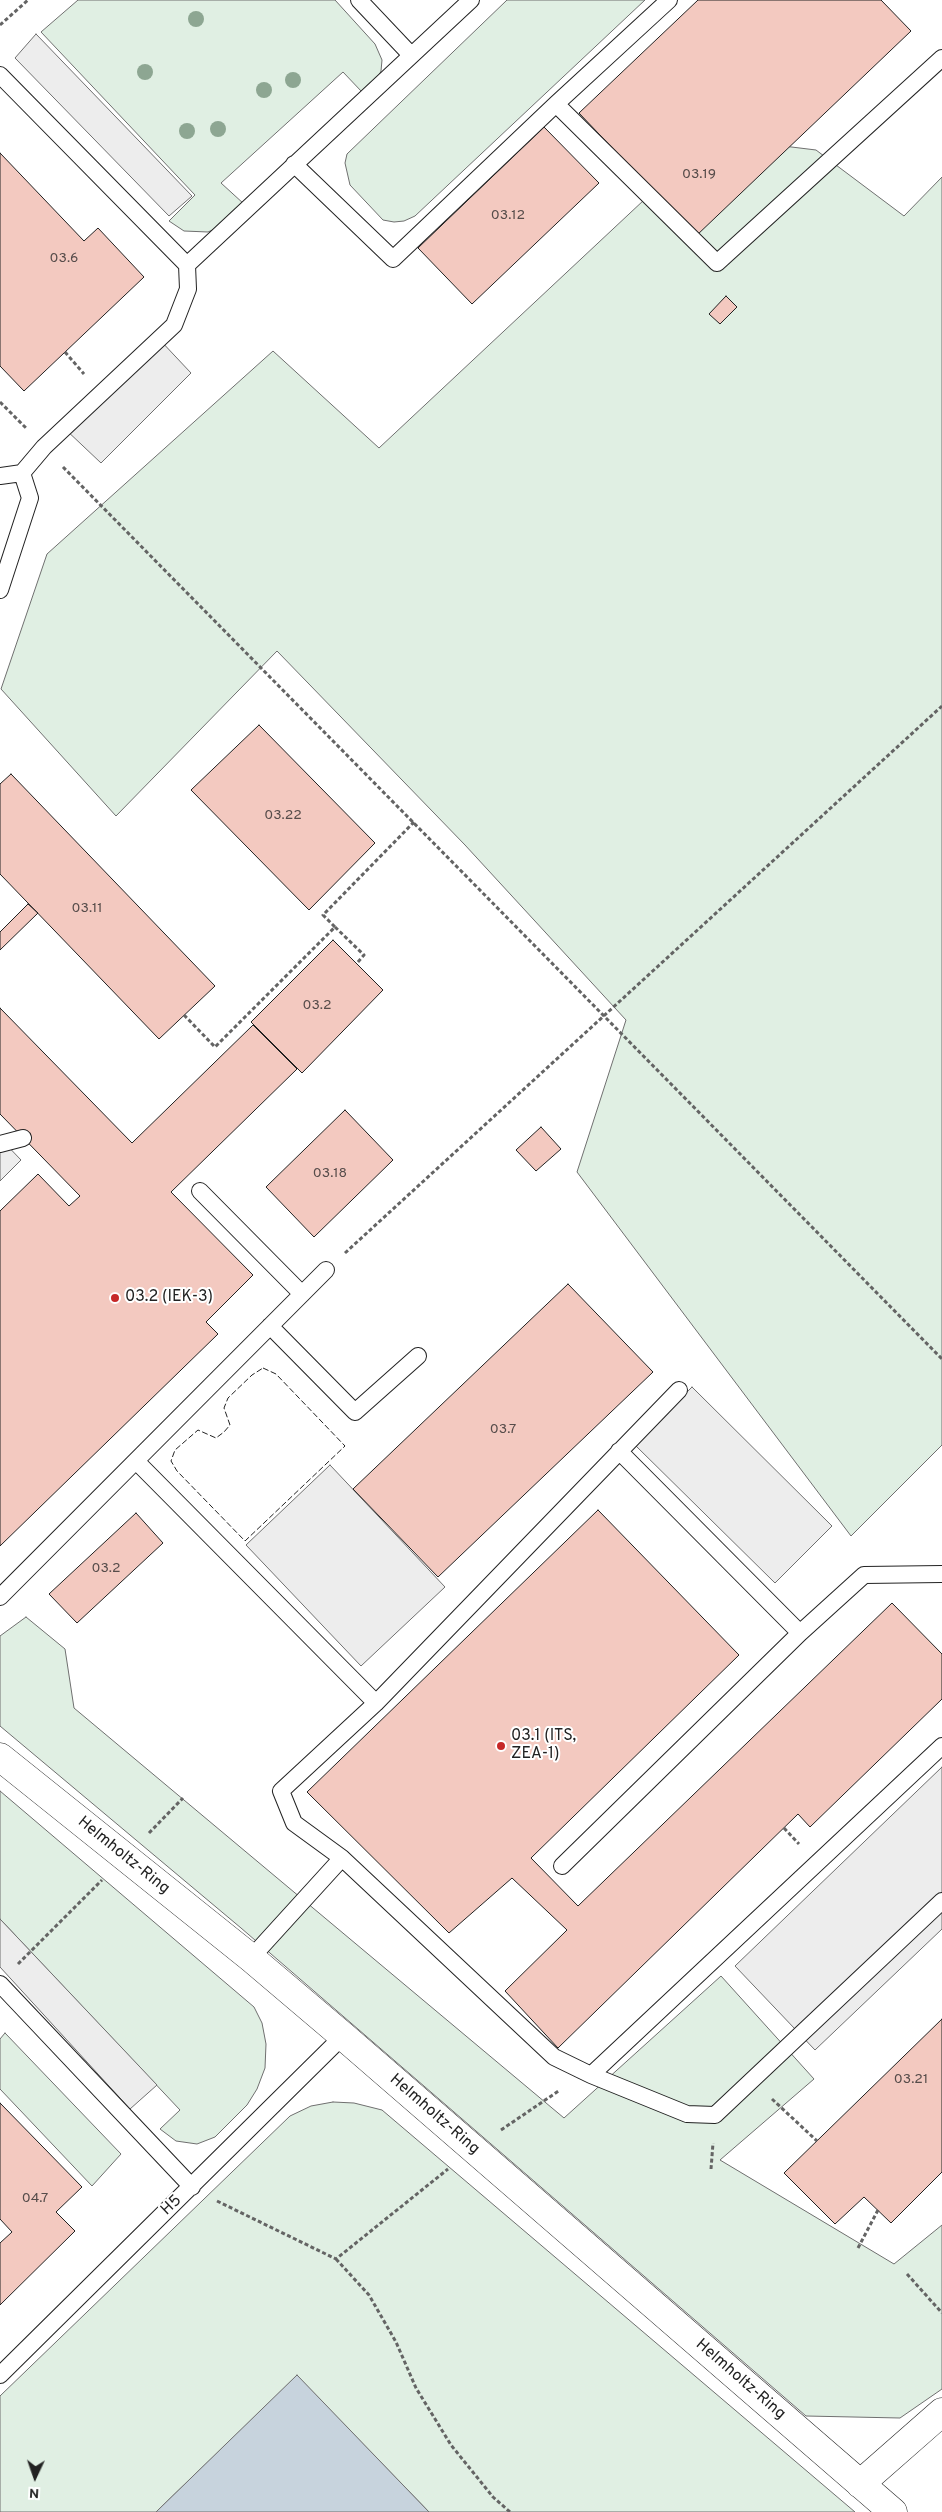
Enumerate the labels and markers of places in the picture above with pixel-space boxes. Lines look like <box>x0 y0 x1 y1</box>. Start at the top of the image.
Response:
place label: 03.2 (IEK-3) <box>125 1288 213 1308</box>
marker: 03.2 (IEK-3) <box>109 1292 121 1304</box>
place label: 03.1 (ITS, ZEA-1) <box>511 1727 576 1765</box>
marker: 03.1 (ITS, ZEA-1) <box>495 1740 507 1752</box>

